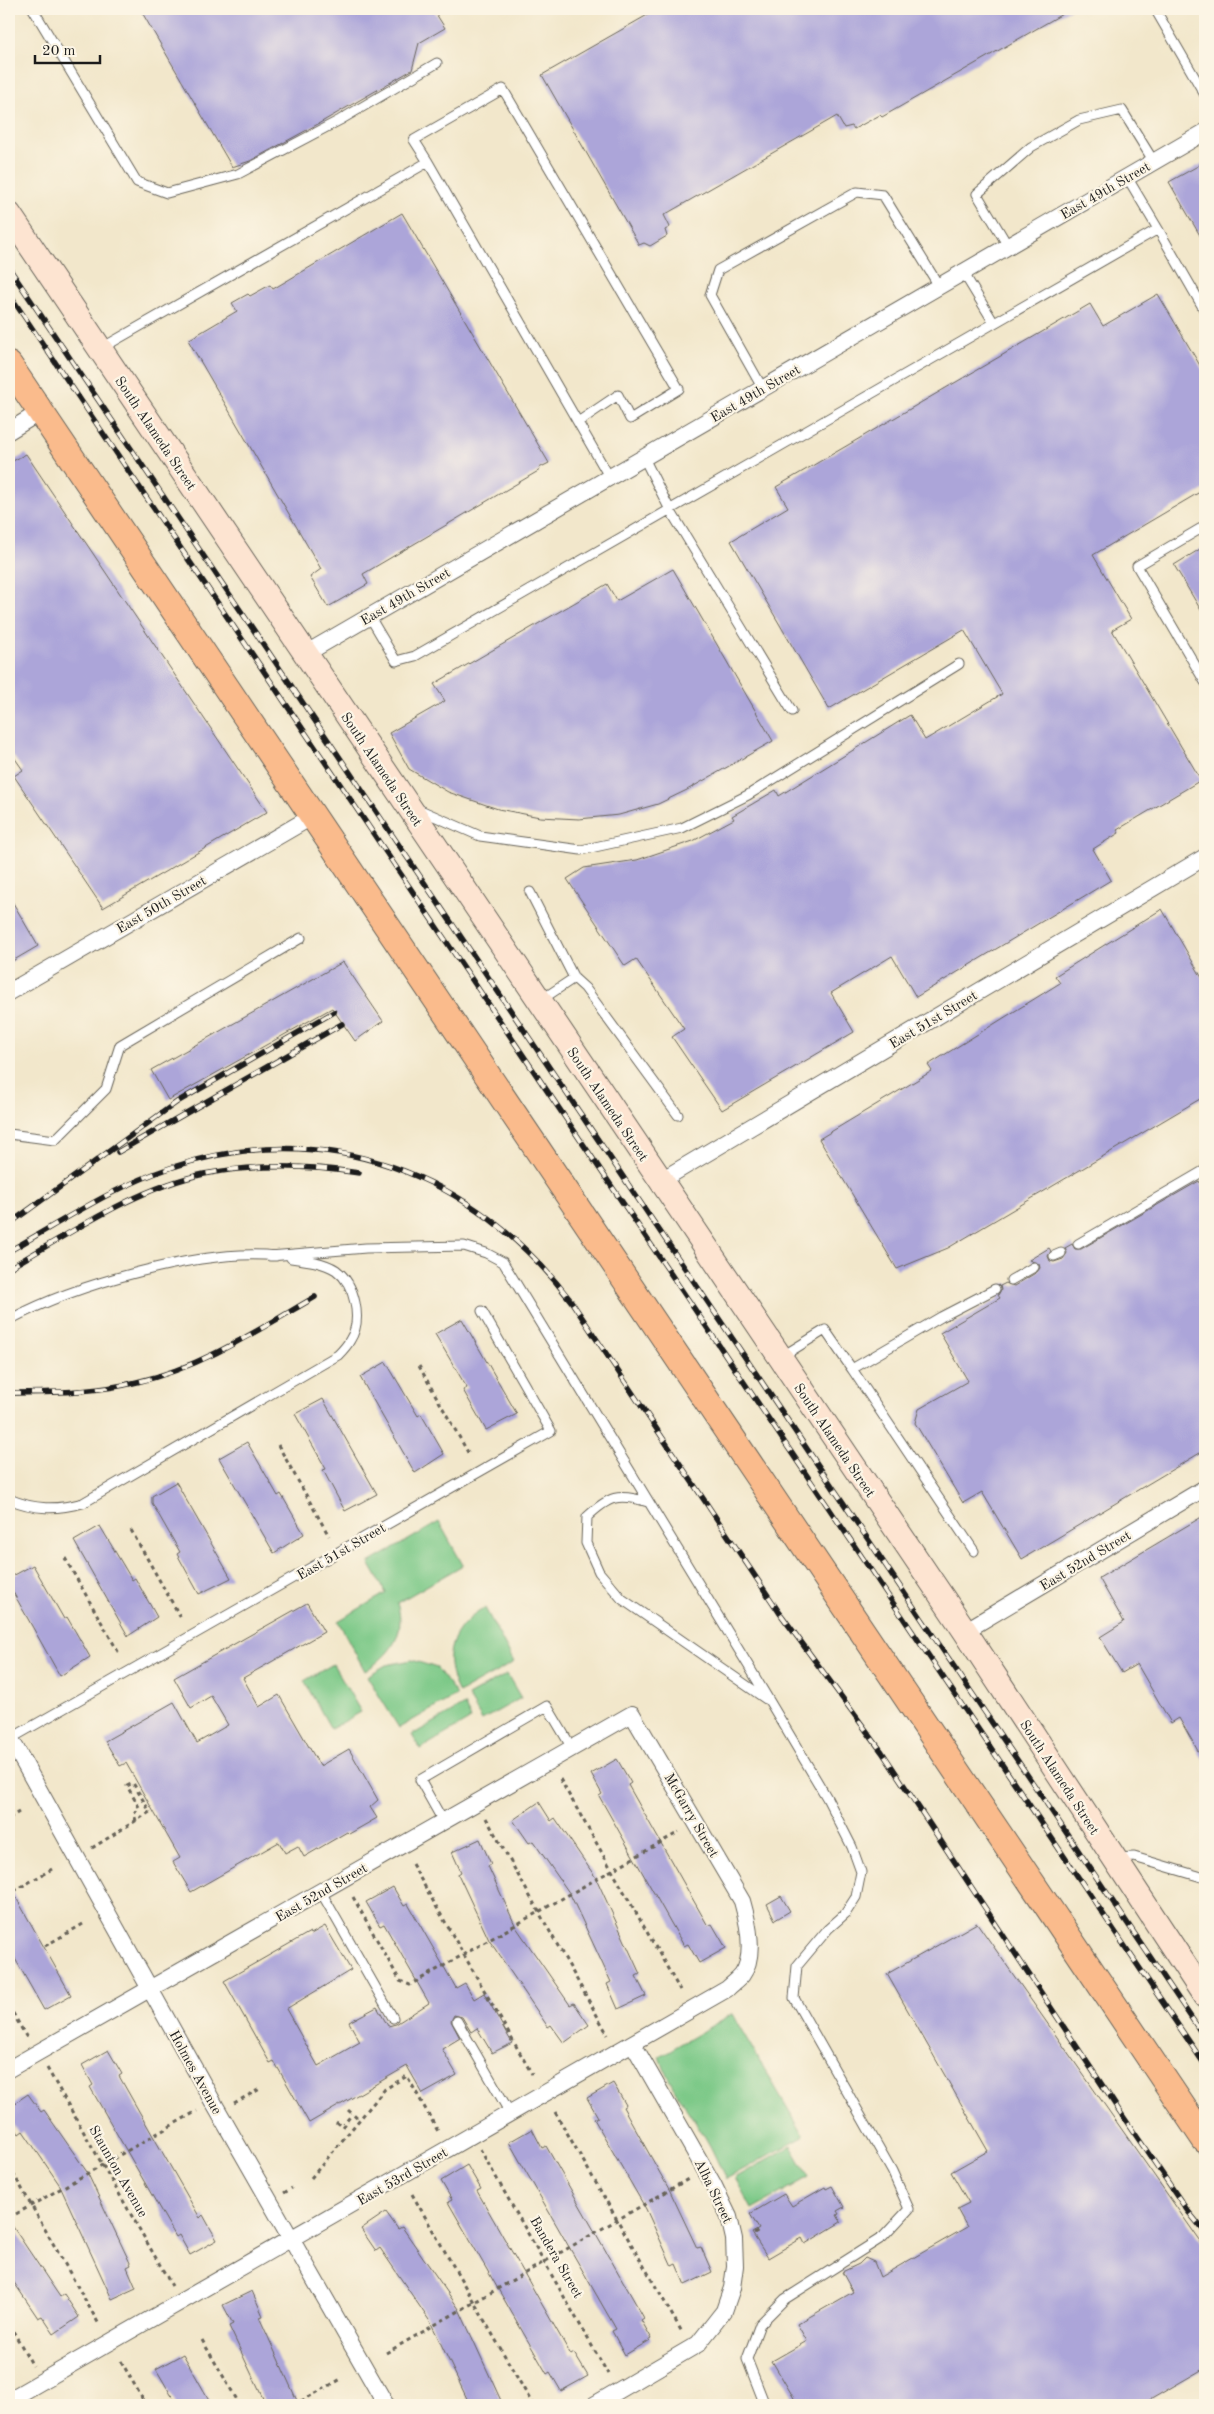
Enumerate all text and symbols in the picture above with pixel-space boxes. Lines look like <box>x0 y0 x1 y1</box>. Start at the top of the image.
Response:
scale bar <box>35 32 100 64</box>
text: 20 m <box>42 44 76 59</box>
street label: East 49th Street <box>1058 159 1153 222</box>
street label: East 49th Street <box>708 362 803 425</box>
street label: South Alameda Street <box>112 374 198 493</box>
street label: East 49th Street <box>358 565 453 628</box>
street label: South Alameda Street <box>338 710 424 829</box>
street label: East 50th Street <box>114 873 209 936</box>
street label: East 51st Street <box>887 988 980 1052</box>
street label: South Alameda Street <box>564 1045 650 1164</box>
street label: South Alameda Street <box>791 1381 877 1500</box>
street label: East 51st Street <box>295 1521 388 1583</box>
street label: East 52nd Street <box>1038 1528 1134 1594</box>
street label: South Alameda Street <box>1017 1718 1102 1838</box>
street label: McGarry Street <box>661 1771 721 1860</box>
street label: East 52nd Street <box>273 1861 370 1925</box>
street label: Holmes Avenue <box>166 2028 224 2117</box>
street label: Staunton Avenue <box>86 2123 150 2220</box>
street label: East 53rd Street <box>355 2145 450 2208</box>
street label: Alba Street <box>692 2157 735 2226</box>
street label: Bandera Street <box>527 2214 585 2301</box>

